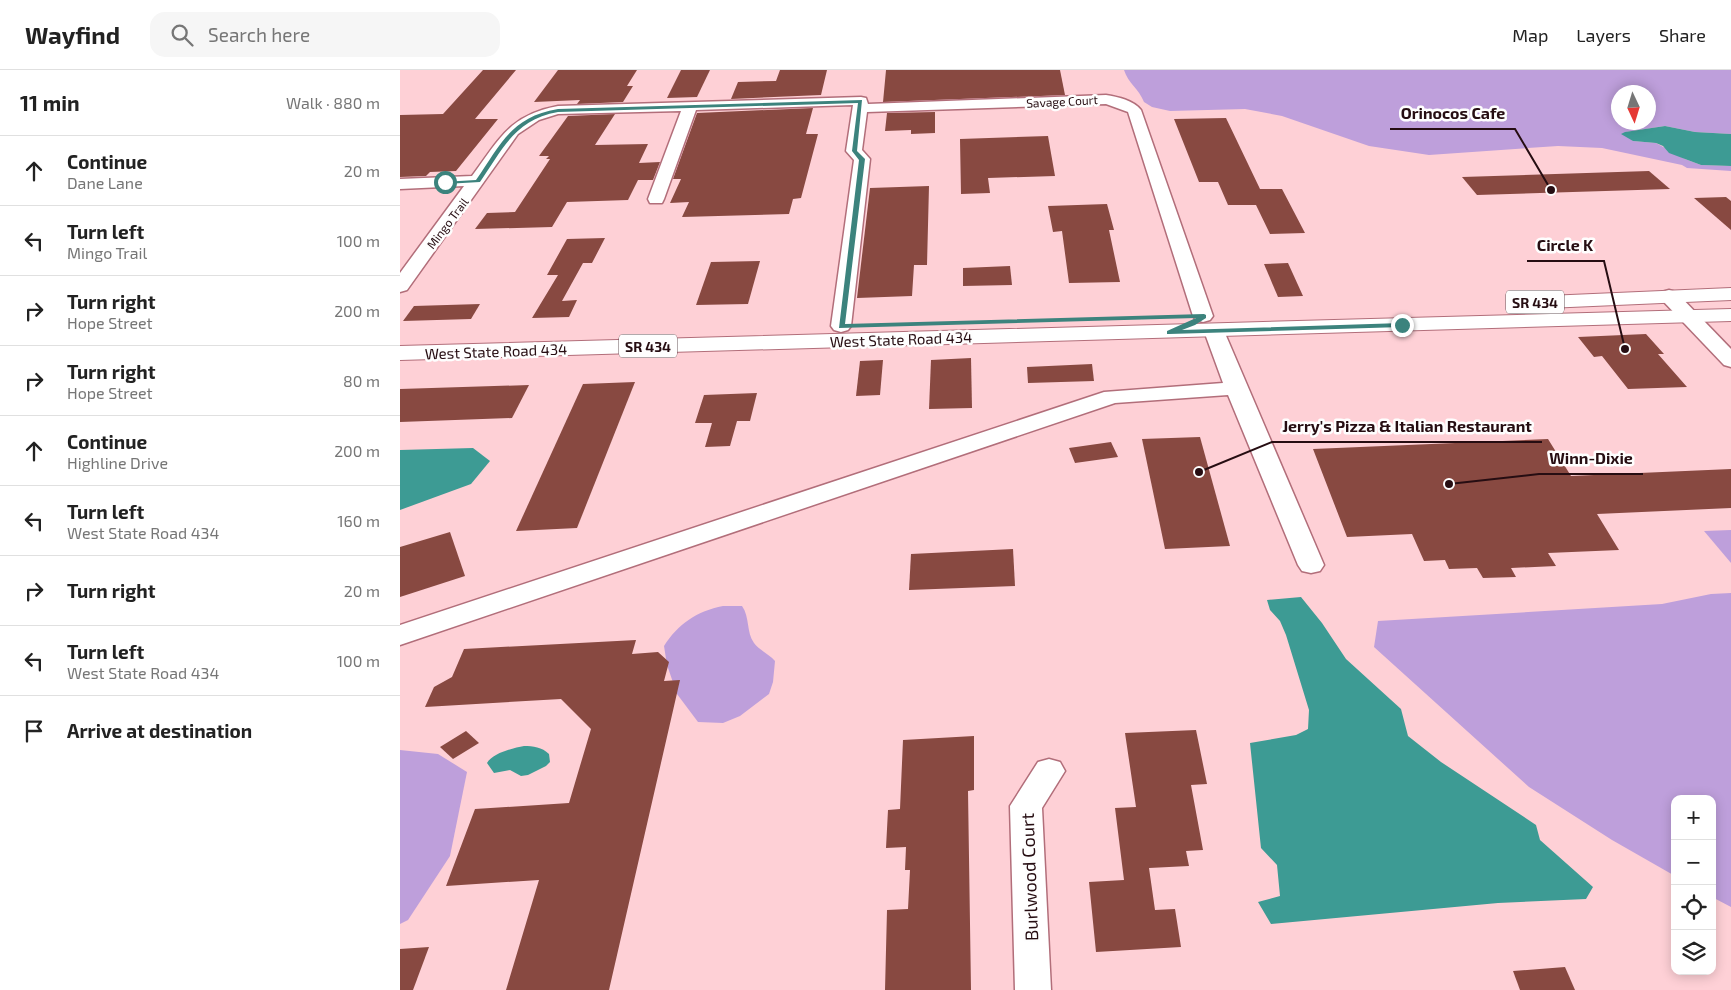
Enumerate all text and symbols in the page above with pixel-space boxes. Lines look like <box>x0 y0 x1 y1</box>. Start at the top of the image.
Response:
search box <box>150 12 500 57</box>
text: Wayfind <box>25 20 120 49</box>
icon: search <box>168 21 196 49</box>
text: Search here <box>208 23 310 46</box>
text: Map <box>1512 24 1548 46</box>
text: Layers <box>1576 24 1631 46</box>
text: Share <box>1659 24 1706 46</box>
north arrow <box>1611 85 1656 130</box>
text: 11 min <box>20 90 80 115</box>
street label: Savage Court <box>1026 92 1099 110</box>
text: Walk · 880 m <box>286 93 380 112</box>
callout: Orinocos Cafe <box>1390 98 1515 129</box>
text: Orinocos Cafe <box>1401 103 1505 122</box>
text: Continue <box>67 150 147 173</box>
icon: ahead <box>20 157 48 185</box>
text: 20 m <box>344 161 380 180</box>
route start <box>434 171 457 194</box>
text: Dane Lane <box>67 173 143 192</box>
street label: Mingo Trail <box>423 194 471 251</box>
text: Turn left <box>67 220 144 243</box>
icon: left <box>20 227 48 255</box>
callout: Circle K <box>1527 230 1604 261</box>
text: 100 m <box>337 231 380 250</box>
text: Circle K <box>1537 235 1594 254</box>
text: Mingo Trail <box>67 243 147 262</box>
text: Turn right <box>67 290 155 313</box>
road number: SR 434 <box>1506 290 1564 313</box>
icon: right <box>20 297 48 325</box>
text: 200 m <box>334 301 380 320</box>
text: Hope Street <box>67 313 153 332</box>
route end <box>1391 314 1414 337</box>
street label: West State Road 434 <box>829 328 973 350</box>
road number: SR 434 <box>619 334 677 358</box>
street label: West State Road 434 <box>424 340 568 362</box>
text: Turn right <box>67 360 155 383</box>
icon: right <box>20 367 48 395</box>
text: 80 m <box>343 371 380 390</box>
text: Hope Street <box>67 383 153 402</box>
callout: Jerry's Pizza & Italian Restaurant <box>1272 411 1542 442</box>
text: Jerry's Pizza & Italian Restaurant <box>1282 416 1532 436</box>
text: Continue <box>67 430 147 453</box>
icon: ahead <box>20 437 48 465</box>
text: 200 m <box>334 441 380 460</box>
callout: Winn-Dixie <box>1539 443 1643 474</box>
text: Winn-Dixie <box>1549 448 1633 467</box>
text: Highline Drive <box>67 453 168 472</box>
text: Turn left <box>67 500 144 523</box>
icon: left <box>20 507 48 535</box>
text: 160 m <box>337 511 380 530</box>
text: West State Road 434 <box>67 523 219 542</box>
icon: right <box>20 577 48 605</box>
text: Turn right <box>67 579 155 602</box>
text: 20 m <box>344 581 380 600</box>
text: Turn left <box>67 640 144 663</box>
icon: left <box>20 647 48 675</box>
text: 100 m <box>337 651 380 670</box>
text: West State Road 434 <box>67 663 219 682</box>
icon: arrive <box>20 717 48 745</box>
text: Arrive at destination <box>67 719 252 742</box>
map controls <box>1671 795 1716 975</box>
button: + <box>1671 795 1716 840</box>
street label: Burlwood Court <box>1016 812 1042 941</box>
button: − <box>1671 840 1716 885</box>
button: locate <box>1671 885 1716 930</box>
button: layers <box>1671 930 1716 975</box>

